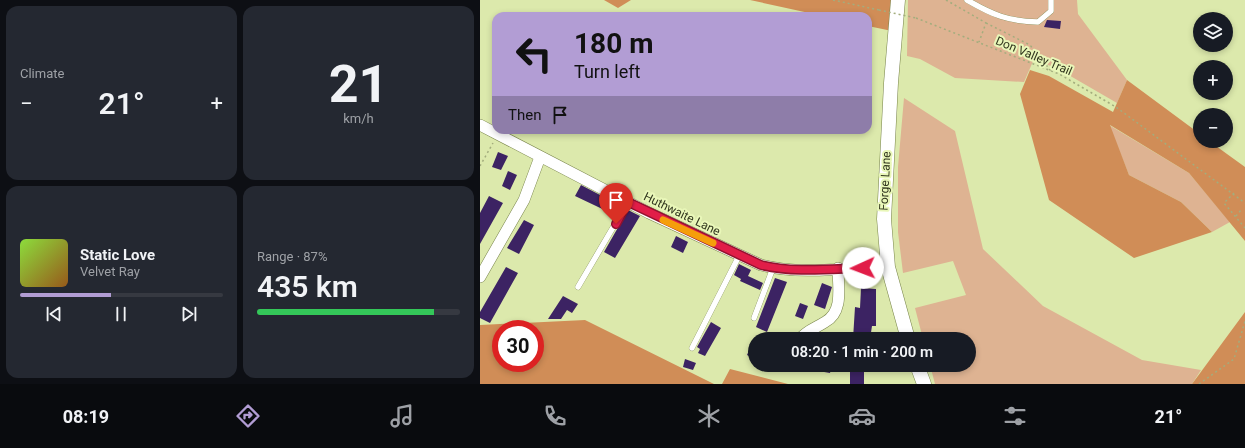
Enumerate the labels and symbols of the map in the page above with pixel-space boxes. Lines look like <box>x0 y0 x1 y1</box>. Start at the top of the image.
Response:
street label: Don Valley Trail <box>994 34 1074 78</box>
street label: Forge Lane <box>876 151 894 211</box>
pin <box>599 183 633 224</box>
street label: Huthwaite Lane <box>641 189 723 239</box>
position arrow <box>842 247 884 289</box>
speed limit sign: 30 <box>492 320 544 372</box>

